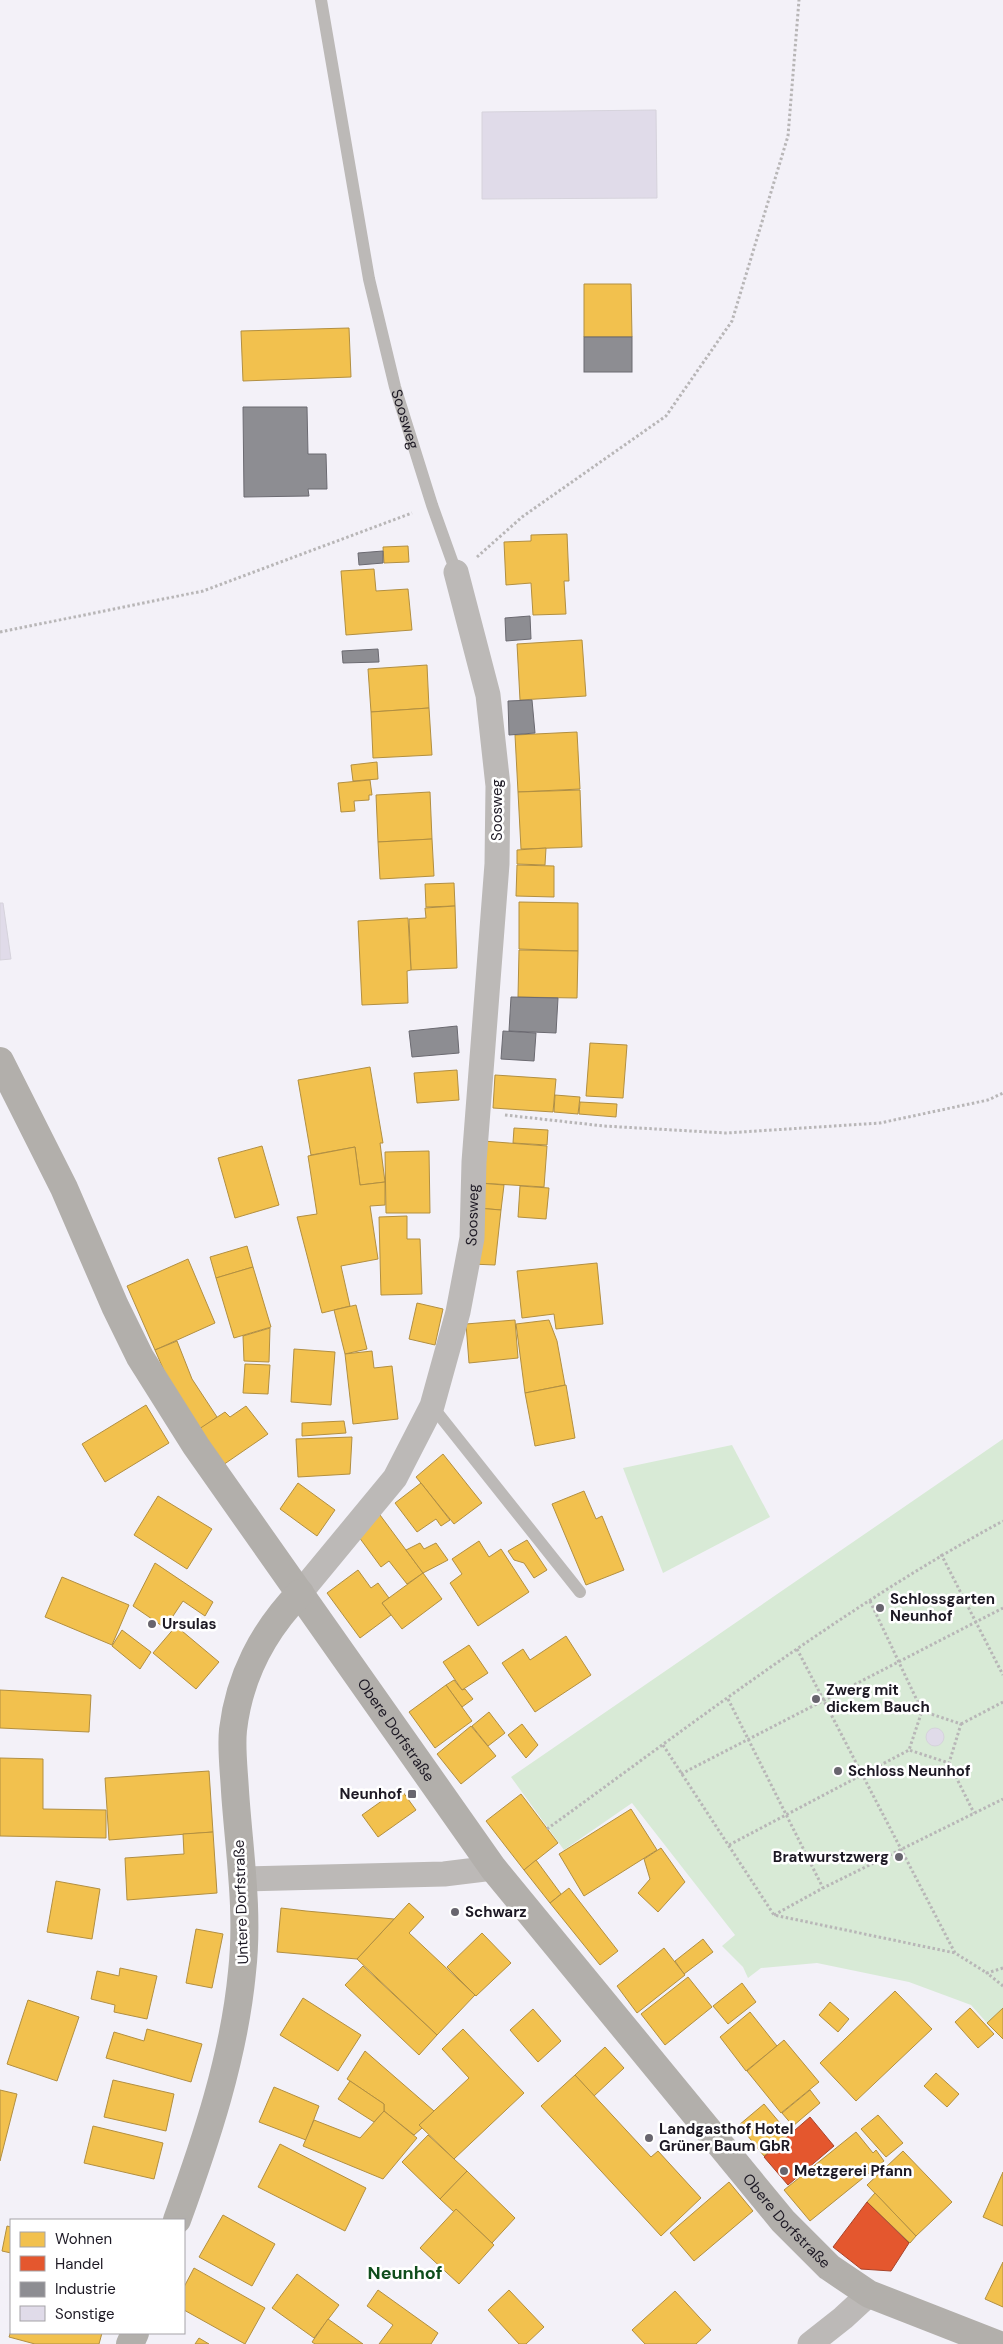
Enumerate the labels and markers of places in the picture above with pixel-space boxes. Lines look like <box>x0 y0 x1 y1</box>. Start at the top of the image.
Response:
place label: Schlossgarten Neunhof <box>890 1589 995 1626</box>
marker: Schlossgarten Neunhof <box>874 1602 886 1614</box>
place label: Ursulas <box>162 1614 216 1634</box>
marker: Ursulas <box>146 1618 158 1630</box>
place label: Zwerg mit dickem Bauch <box>826 1680 930 1717</box>
marker: Zwerg mit dickem Bauch <box>810 1693 822 1705</box>
place label: Schloss Neunhof <box>848 1761 971 1781</box>
marker: Schloss Neunhof <box>832 1765 844 1777</box>
place label: Neunhof <box>340 1784 402 1804</box>
marker: Neunhof <box>406 1788 418 1800</box>
place label: Bratwurstzwerg <box>773 1847 889 1867</box>
marker: Bratwurstzwerg <box>893 1851 905 1863</box>
place label: Schwarz <box>465 1902 527 1922</box>
marker: Schwarz <box>449 1906 461 1918</box>
place label: Landgasthof Hotel Grüner Baum GbR <box>659 2119 794 2156</box>
marker: Landgasthof Hotel Grüner Baum GbR <box>643 2132 655 2144</box>
place label: Metzgerei Pfann <box>794 2161 912 2181</box>
marker: Metzgerei Pfann <box>778 2165 790 2177</box>

